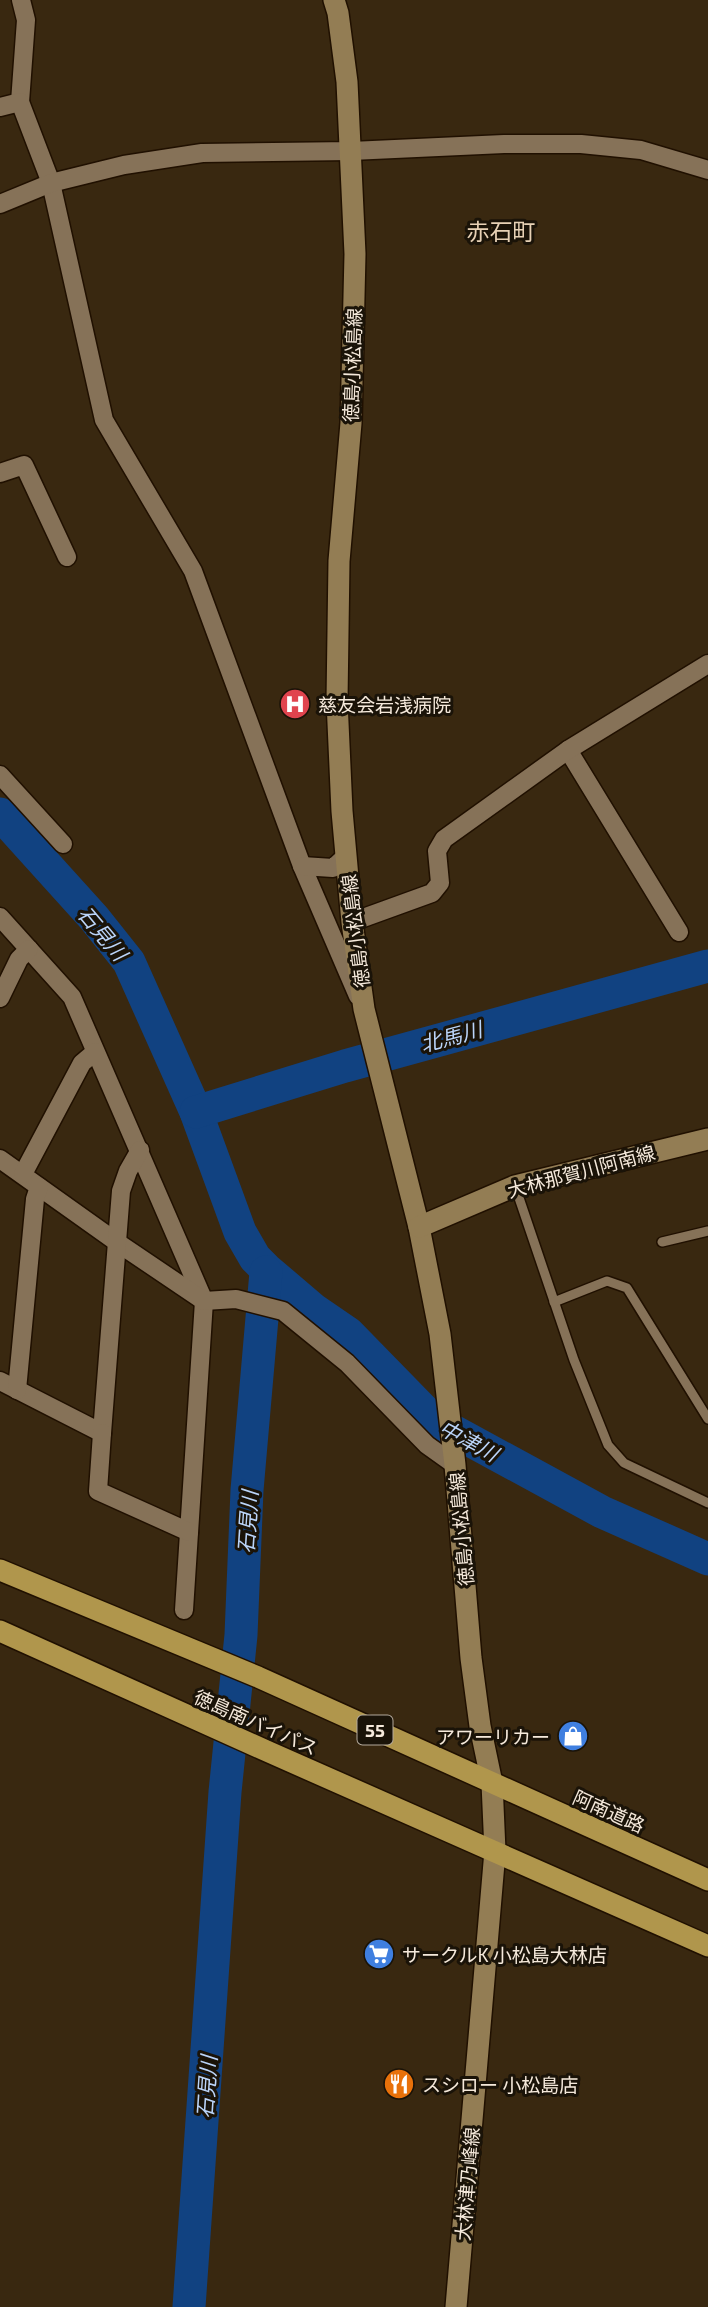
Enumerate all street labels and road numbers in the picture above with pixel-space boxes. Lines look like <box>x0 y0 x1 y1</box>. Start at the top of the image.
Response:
street label: 徳島小松島線 <box>339 308 365 422</box>
street label: 徳島小松島線 <box>337 873 373 989</box>
street label: 大林那賀川阿南線 <box>505 1140 657 1202</box>
street label: 徳島小松島線 <box>445 1471 477 1587</box>
street label: 徳島南バイパス <box>191 1685 321 1759</box>
road number: 55 <box>358 1716 392 1744</box>
street label: 阿南道路 <box>570 1785 648 1837</box>
street label: 大林津乃峰線 <box>451 2126 483 2242</box>

